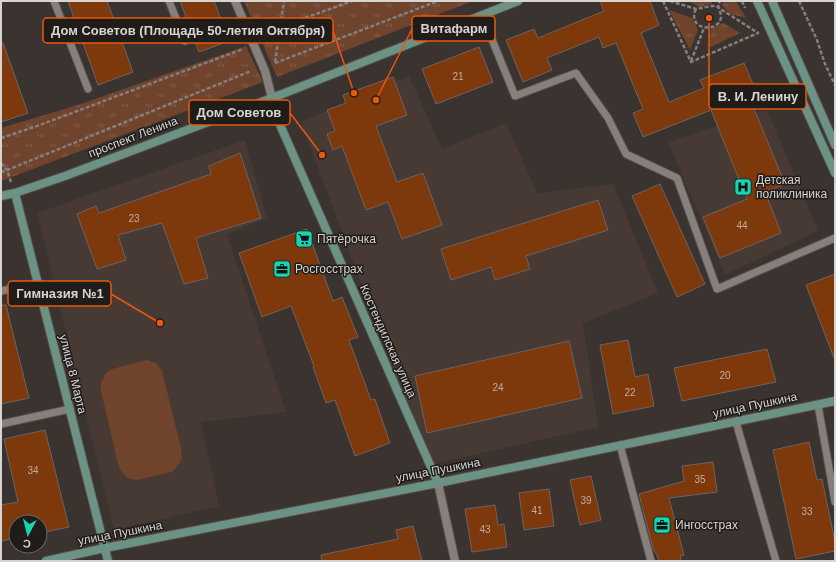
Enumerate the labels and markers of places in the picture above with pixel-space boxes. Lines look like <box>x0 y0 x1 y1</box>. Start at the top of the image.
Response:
callout: Витафарм <box>412 16 495 41</box>
callout: Дом Советов (Площадь 50‐летия Октября) <box>43 18 333 43</box>
callout: В. И. Ленину <box>709 84 806 109</box>
callout: Дом Советов <box>189 100 290 125</box>
place label: Детская поликлиника <box>756 173 828 201</box>
hospital icon: Детская поликлиника <box>733 177 753 197</box>
supermarket icon: Пятёрочка <box>294 229 314 249</box>
place label: Пятёрочка <box>317 232 376 246</box>
office icon: Росгосстрах <box>272 259 292 279</box>
place label: Росгосстрах <box>295 262 363 276</box>
callout: Гимназия №1 <box>8 281 111 306</box>
office icon: Ингосстрах <box>652 515 672 535</box>
place label: Ингосстрах <box>675 518 738 532</box>

